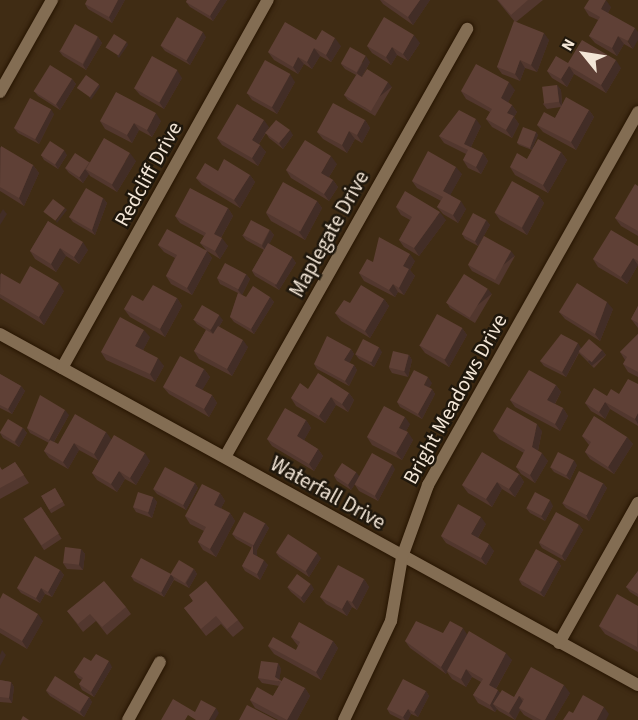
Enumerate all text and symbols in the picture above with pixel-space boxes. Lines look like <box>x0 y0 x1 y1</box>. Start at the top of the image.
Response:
north arrow <box>554 24 614 84</box>
text: N <box>556 35 581 55</box>
street label: Redcliff Drive <box>109 117 187 231</box>
street label: Maplegate Drive <box>284 166 374 302</box>
street label: Bright Meadows Drive <box>398 310 512 488</box>
street label: Waterfall Drive <box>266 451 390 535</box>

